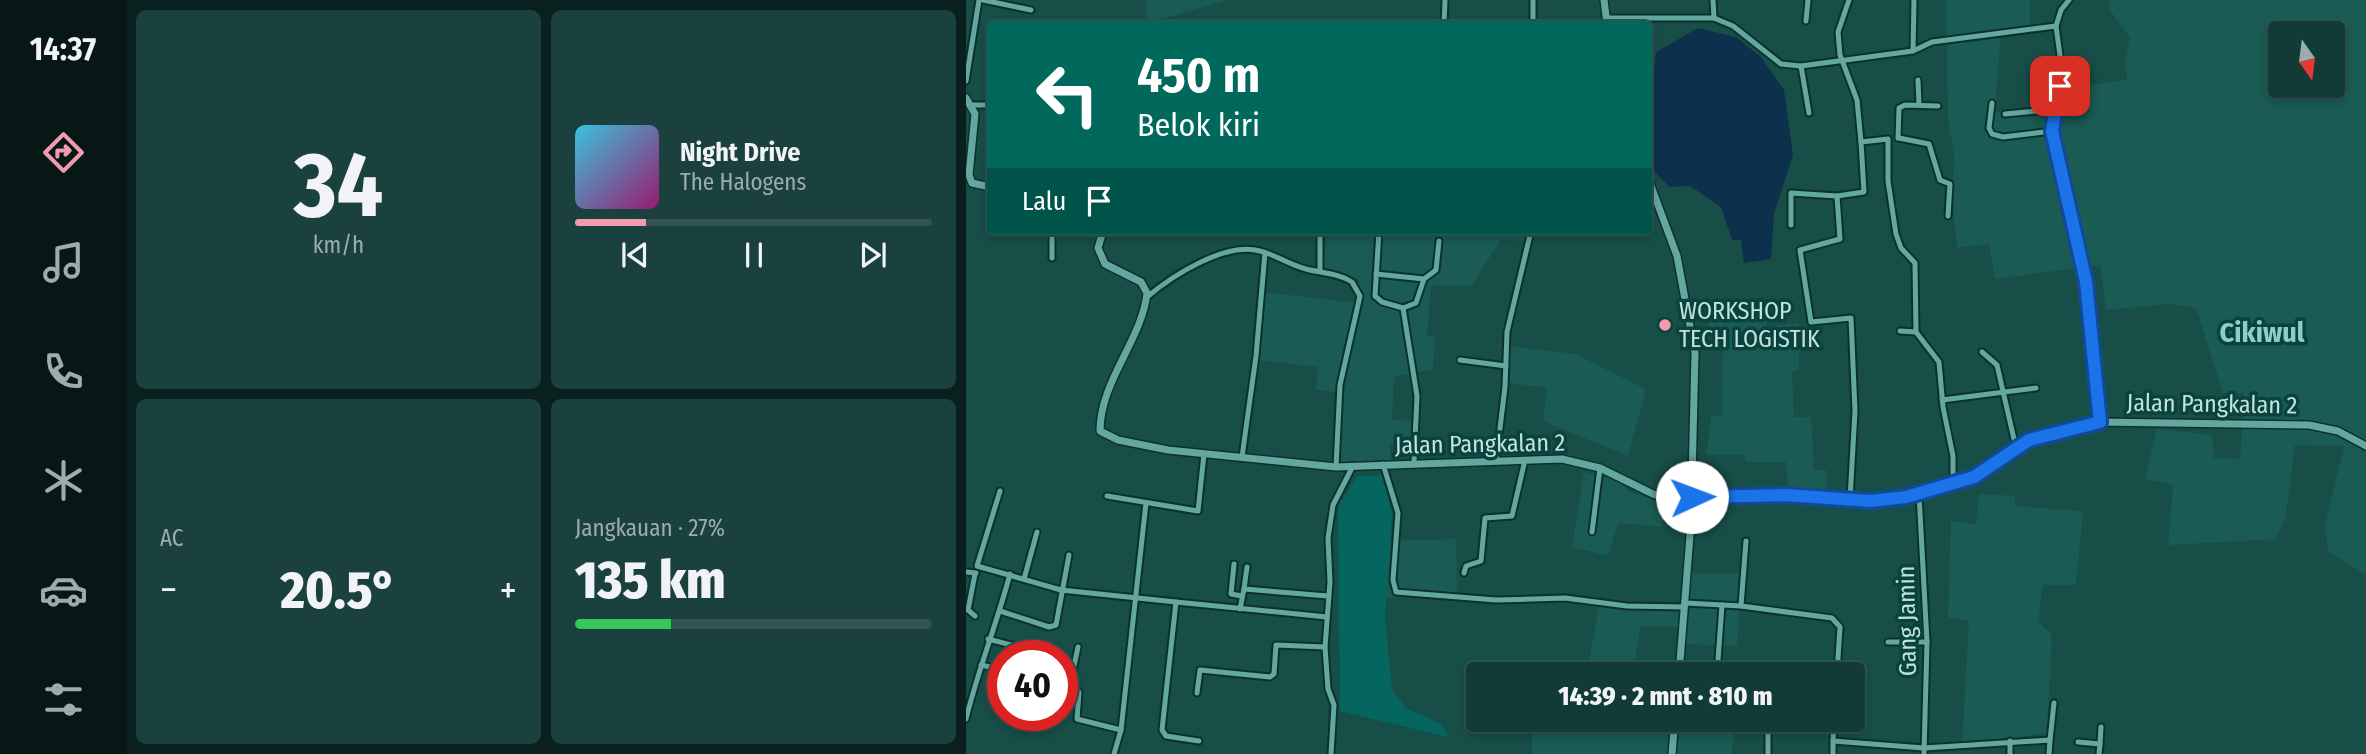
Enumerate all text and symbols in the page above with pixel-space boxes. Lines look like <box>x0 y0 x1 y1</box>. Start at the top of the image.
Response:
north arrow <box>2268 21 2345 98</box>
map controls <box>2268 21 2345 98</box>
text: 14:37 <box>30 30 96 68</box>
text: 450 m <box>1137 46 1260 105</box>
icon: left <box>1022 49 1113 140</box>
pin <box>2030 56 2090 116</box>
icon: arrive <box>2041 67 2079 105</box>
text: Belok kiri <box>1137 106 1260 144</box>
icon: directions <box>39 128 88 177</box>
text: 34 <box>294 131 383 240</box>
text: Night Drive <box>680 137 800 168</box>
text: The Halogens <box>680 168 806 196</box>
icon: arrive <box>1080 182 1118 220</box>
text: Lalu <box>1022 186 1066 217</box>
text: km/h <box>313 231 364 259</box>
icon: previous <box>616 236 654 274</box>
icon: pause <box>735 236 773 274</box>
icon: next <box>854 236 892 274</box>
icon: music <box>39 238 88 287</box>
place label: WORKSHOP TECH LOGISTIK <box>1679 297 1820 353</box>
district label: Cikiwul <box>2220 316 2305 349</box>
marker: WORKSHOP TECH LOGISTIK <box>1657 317 1673 333</box>
icon: phone <box>39 347 88 396</box>
street label: Jalan Pangkalan 2 <box>2127 389 2297 419</box>
street label: Jalan Pangkalan 2 <box>1395 429 1565 459</box>
icon: climate <box>39 456 88 505</box>
position arrow <box>1655 460 1729 534</box>
text: Jangkauan · 27% <box>575 514 725 542</box>
text: AC <box>160 524 184 552</box>
text: 135 km <box>575 549 726 612</box>
text: 20.5° <box>281 559 396 622</box>
street label: Gang Jamin <box>1892 565 1922 677</box>
icon: car <box>39 566 88 615</box>
text: − <box>160 567 177 613</box>
text: + <box>500 567 517 613</box>
speed limit sign: 40 <box>987 640 1078 731</box>
icon: filters <box>39 675 88 724</box>
text: 14:39 · 2 mnt · 810 m <box>1558 681 1773 712</box>

